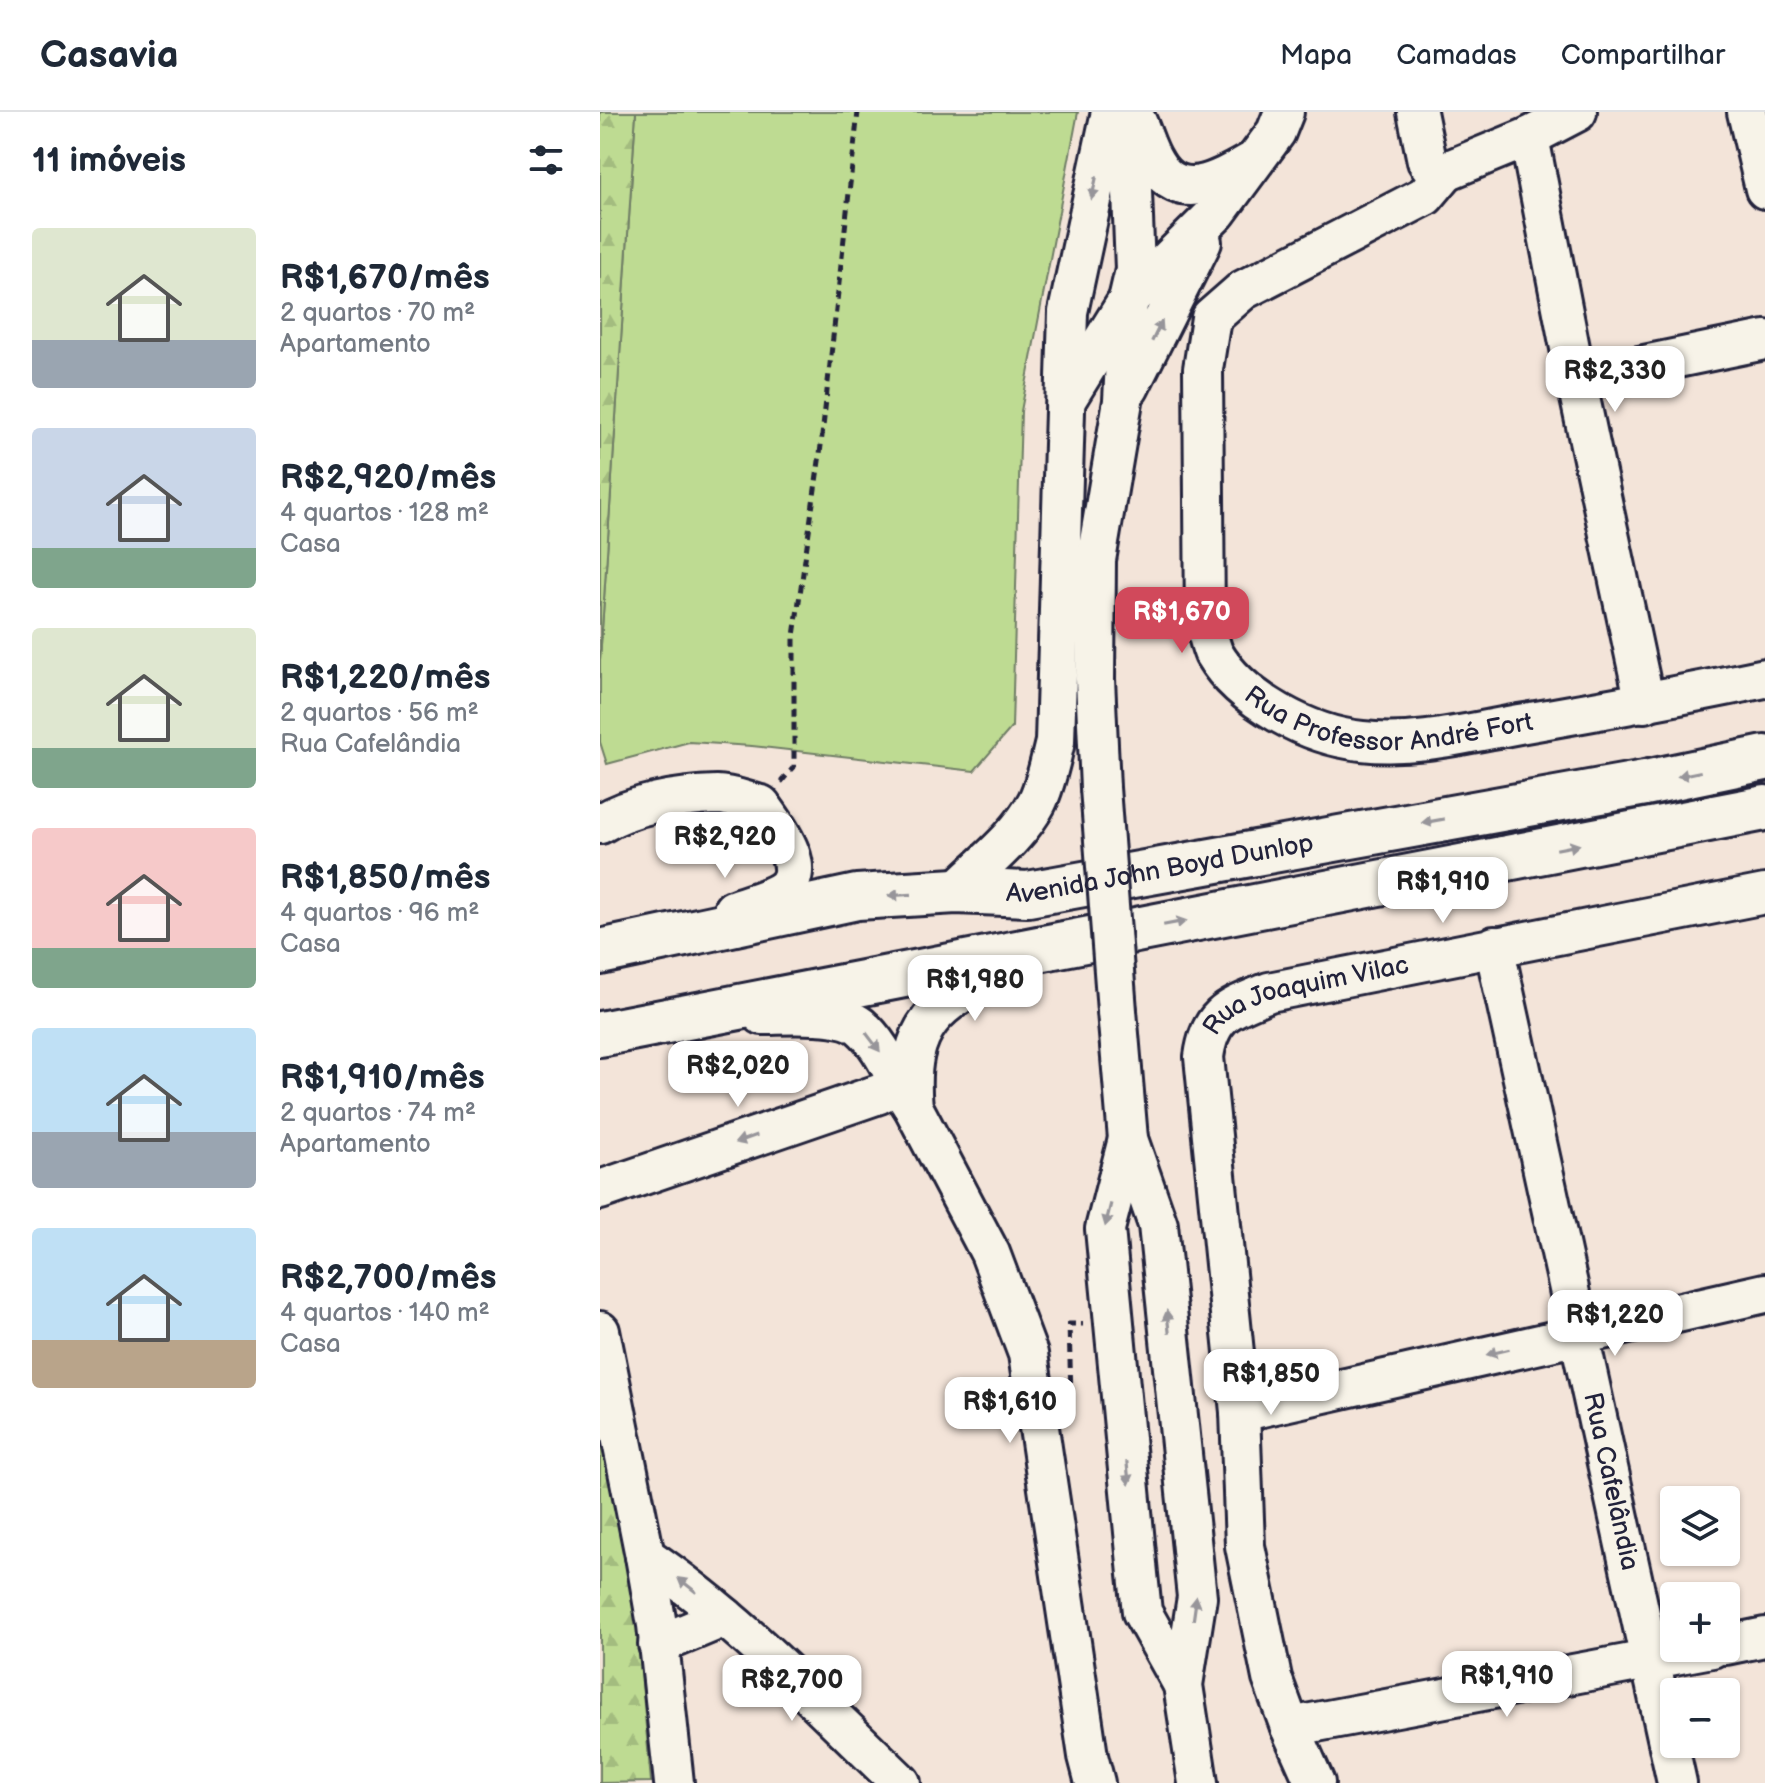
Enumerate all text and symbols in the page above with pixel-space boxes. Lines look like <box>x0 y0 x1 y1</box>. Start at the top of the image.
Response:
text: Casavia <box>40 33 178 78</box>
text: Mapa <box>1280 39 1352 72</box>
text: Camadas <box>1396 39 1517 72</box>
text: Compartilhar <box>1561 39 1725 72</box>
icon: filters <box>524 138 568 182</box>
text: 11 imóveis <box>32 140 186 181</box>
one-way arrow <box>1087 176 1100 201</box>
text: R$1,670/mês <box>280 257 490 298</box>
icon: home <box>96 260 192 356</box>
text: 2 quartos · 70 m² <box>280 298 475 329</box>
one-way arrow <box>1150 319 1164 343</box>
text: Apartamento <box>280 329 431 360</box>
pin: R$2,330 <box>1541 346 1689 414</box>
text: R$2,330 <box>1564 356 1666 387</box>
text: R$2,920/mês <box>280 457 496 498</box>
icon: home <box>96 460 192 556</box>
text: 4 quartos · 128 m² <box>280 498 489 529</box>
text: Casa <box>280 529 341 560</box>
pin: R$1,670 <box>1108 587 1256 655</box>
text: R$1,670 <box>1133 597 1231 628</box>
text: R$1,220/mês <box>280 657 491 698</box>
icon: home <box>96 660 192 756</box>
street label: Rua Professor André Fort <box>1238 679 1535 758</box>
text: 2 quartos · 56 m² <box>280 698 479 729</box>
text: Rua Cafelândia <box>280 729 461 760</box>
one-way arrow <box>1676 768 1701 781</box>
pin: R$2,920 <box>651 812 799 880</box>
one-way arrow <box>1420 816 1445 828</box>
text: R$2,920 <box>674 822 776 853</box>
street label: Avenida John Boyd Dunlop <box>1005 827 1316 910</box>
one-way arrow <box>1556 840 1581 852</box>
text: R$1,850/mês <box>280 857 490 898</box>
pin: R$1,910 <box>1369 857 1517 925</box>
icon: home <box>96 860 192 956</box>
text: R$1,910 <box>1396 867 1490 898</box>
one-way arrow <box>886 888 912 901</box>
text: 4 quartos · 96 m² <box>280 898 479 929</box>
one-way arrow <box>1163 916 1188 929</box>
text: Casa <box>280 929 341 960</box>
street label: Rua Joaquim Vilac <box>1196 949 1411 1041</box>
pin: R$1,980 <box>901 955 1049 1023</box>
text: R$1,980 <box>926 965 1024 996</box>
one-way arrow <box>865 1031 881 1053</box>
pin: R$2,020 <box>664 1041 812 1109</box>
text: R$2,020 <box>686 1051 790 1082</box>
text: R$1,910/mês <box>280 1057 485 1098</box>
icon: home <box>96 1060 192 1156</box>
text: 2 quartos · 74 m² <box>280 1098 476 1129</box>
text: Apartamento <box>280 1129 431 1160</box>
one-way arrow <box>734 1134 758 1146</box>
one-way arrow <box>1102 1203 1114 1228</box>
text: R$2,700/mês <box>280 1257 496 1298</box>
icon: home <box>96 1260 192 1356</box>
pin: R$1,220 <box>1541 1290 1689 1358</box>
text: 4 quartos · 140 m² <box>280 1298 490 1329</box>
text: R$1,220 <box>1566 1300 1664 1331</box>
one-way arrow <box>1162 1309 1175 1334</box>
text: Casa <box>280 1329 341 1360</box>
one-way arrow <box>1485 1347 1510 1359</box>
pin: R$1,850 <box>1197 1349 1345 1417</box>
text: R$1,850 <box>1222 1359 1320 1390</box>
pin: R$1,610 <box>936 1377 1084 1445</box>
text: R$1,610 <box>963 1387 1057 1418</box>
street label: Rua Cafelândia <box>1577 1390 1646 1573</box>
one-way arrow <box>1122 1461 1135 1486</box>
map controls <box>1660 1486 1740 1758</box>
button: layers <box>1660 1486 1740 1566</box>
one-way arrow <box>677 1577 697 1594</box>
button: + <box>1660 1582 1740 1662</box>
one-way arrow <box>1189 1595 1202 1620</box>
pin: R$1,910 <box>1433 1651 1581 1719</box>
pin: R$2,700 <box>718 1655 866 1723</box>
text: R$1,910 <box>1460 1661 1554 1692</box>
text: R$2,700 <box>740 1665 844 1696</box>
button: − <box>1660 1678 1740 1758</box>

